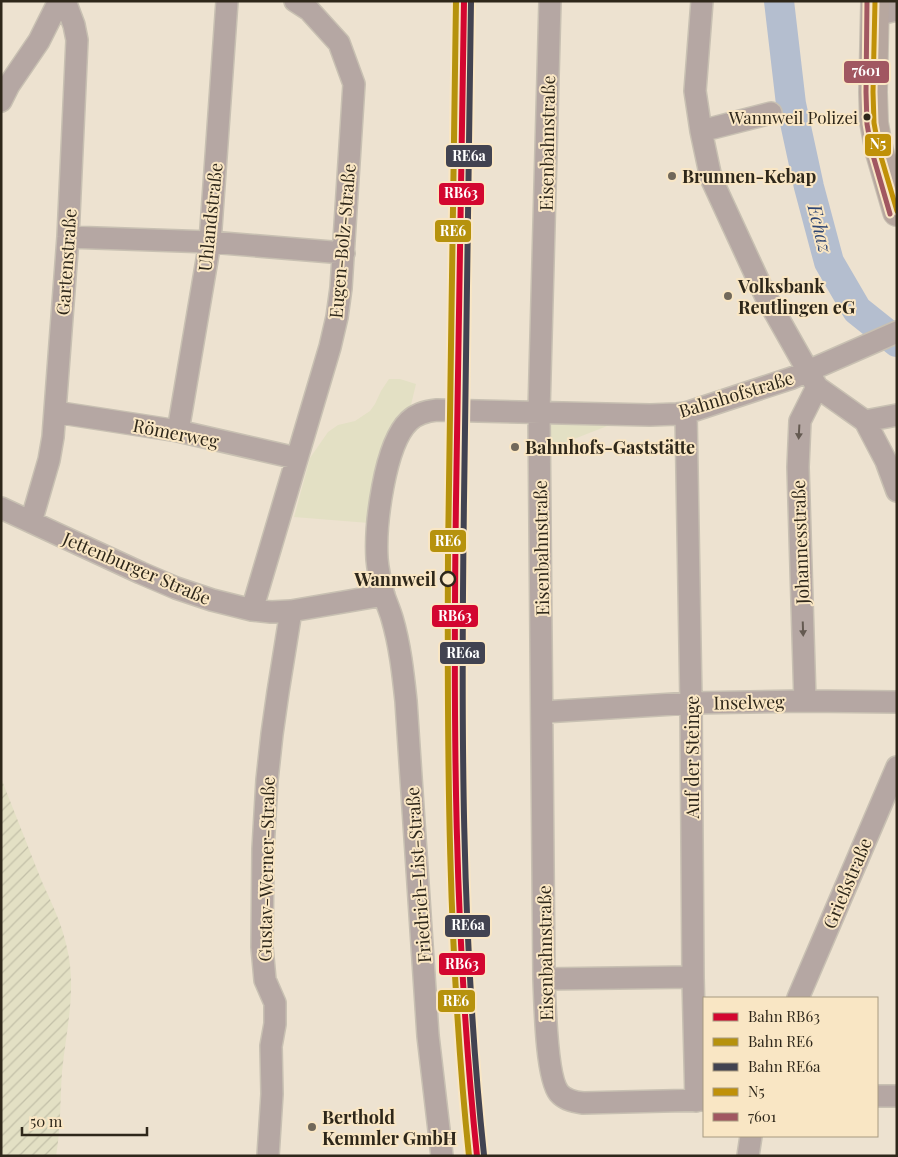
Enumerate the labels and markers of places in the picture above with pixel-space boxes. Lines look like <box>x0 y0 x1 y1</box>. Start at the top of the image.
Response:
place label: Wannweil Polizei <box>728 106 858 128</box>
marker: Wannweil Polizei <box>862 112 872 122</box>
place label: Brunnen-Kebap <box>682 164 816 188</box>
marker: Brunnen-Kebap <box>666 170 678 182</box>
place label: Volksbank Reutlingen eG <box>737 274 855 319</box>
marker: Volksbank Reutlingen eG <box>722 290 734 302</box>
place label: Bahnhofs-Gaststätte <box>525 435 695 459</box>
marker: Bahnhofs-Gaststätte <box>509 441 521 453</box>
place label: Wannweil <box>353 567 436 591</box>
marker: Wannweil <box>440 571 456 587</box>
place label: Berthold Kemmler GmbH <box>322 1105 457 1150</box>
marker: Berthold Kemmler GmbH <box>306 1121 318 1133</box>

